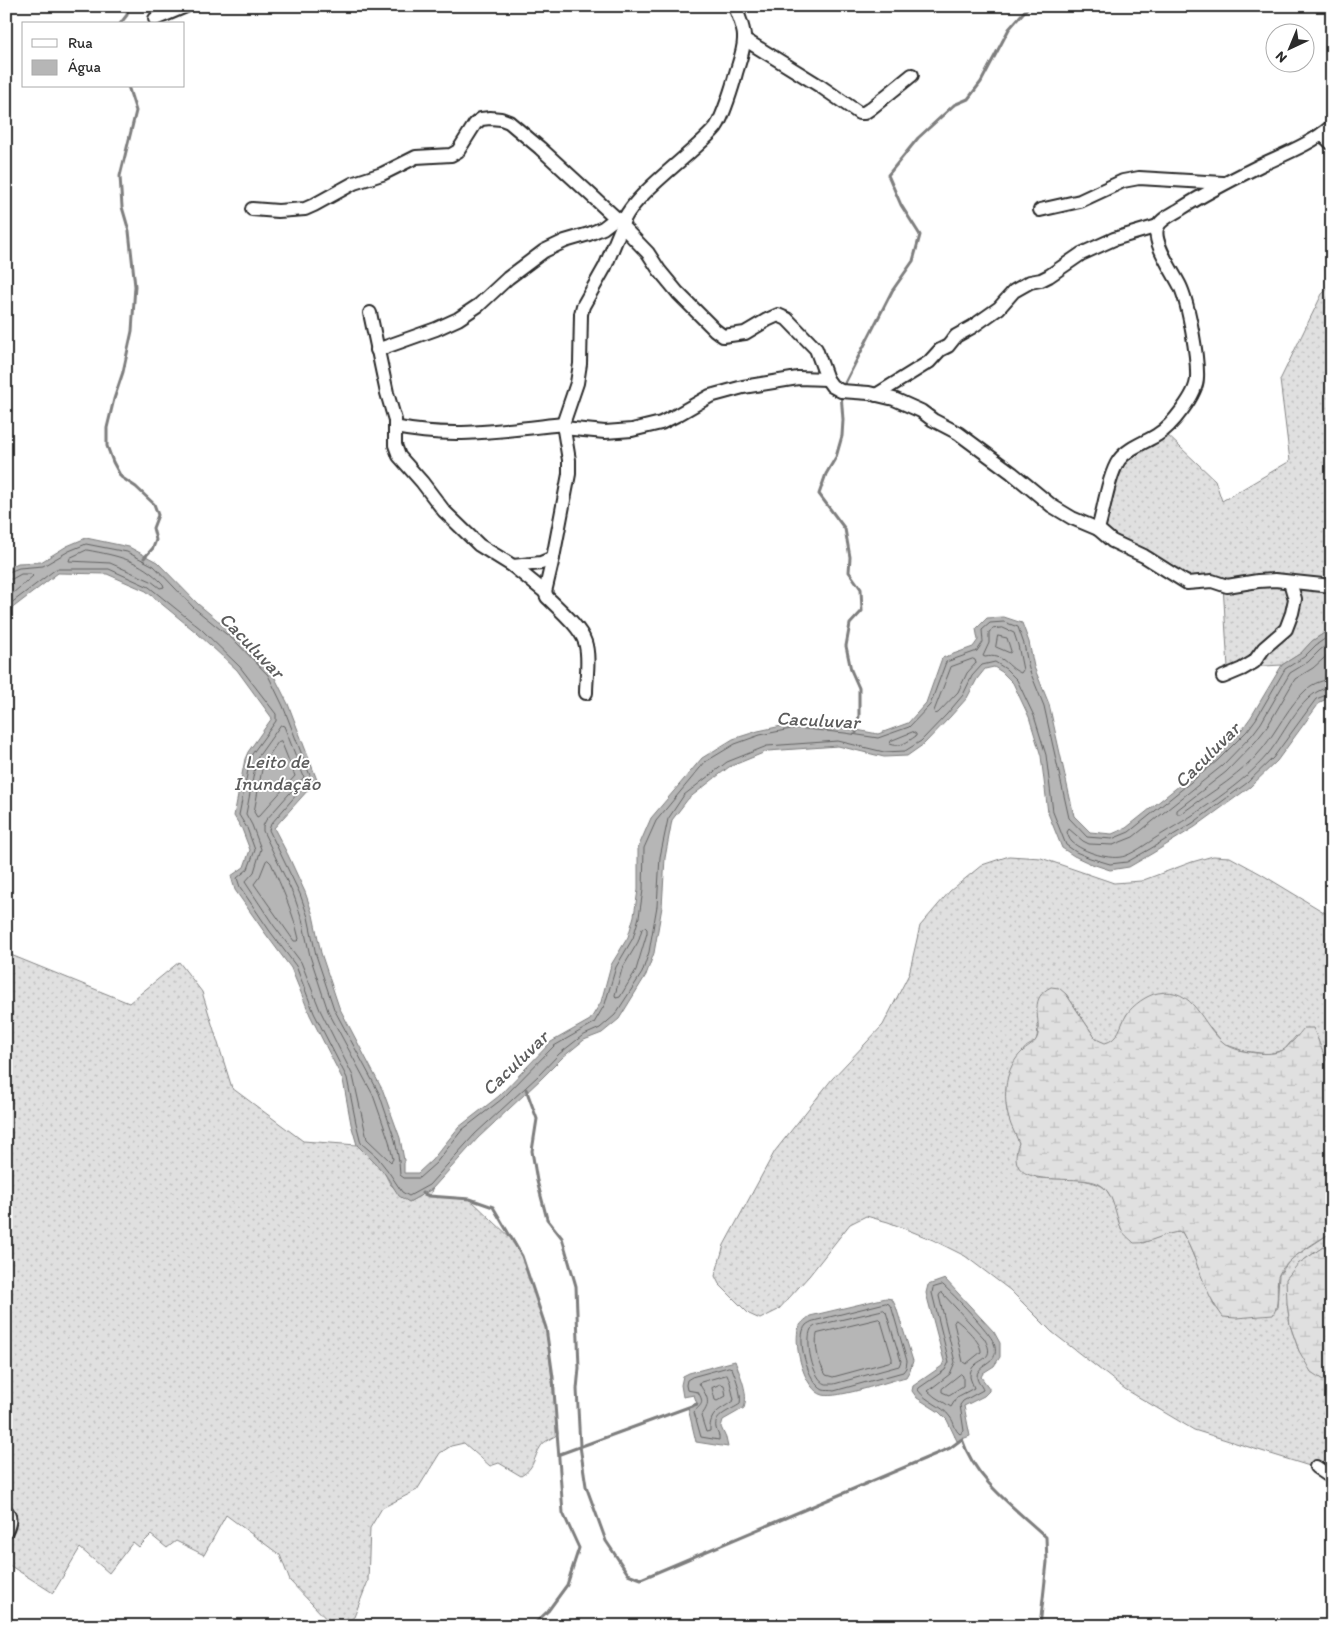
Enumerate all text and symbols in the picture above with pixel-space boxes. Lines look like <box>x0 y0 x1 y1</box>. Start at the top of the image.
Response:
legend <box>22 22 185 88</box>
north arrow <box>1266 22 1316 72</box>
text: Rua <box>68 34 93 52</box>
text: N <box>1272 48 1291 66</box>
text: Água <box>68 58 102 76</box>
water label: Caculuvar <box>215 607 291 685</box>
water label: Caculuvar <box>776 706 863 734</box>
water label: Caculuvar <box>1169 716 1246 793</box>
water label: Leito de Inundação <box>234 750 322 795</box>
water label: Caculuvar <box>477 1024 555 1100</box>

